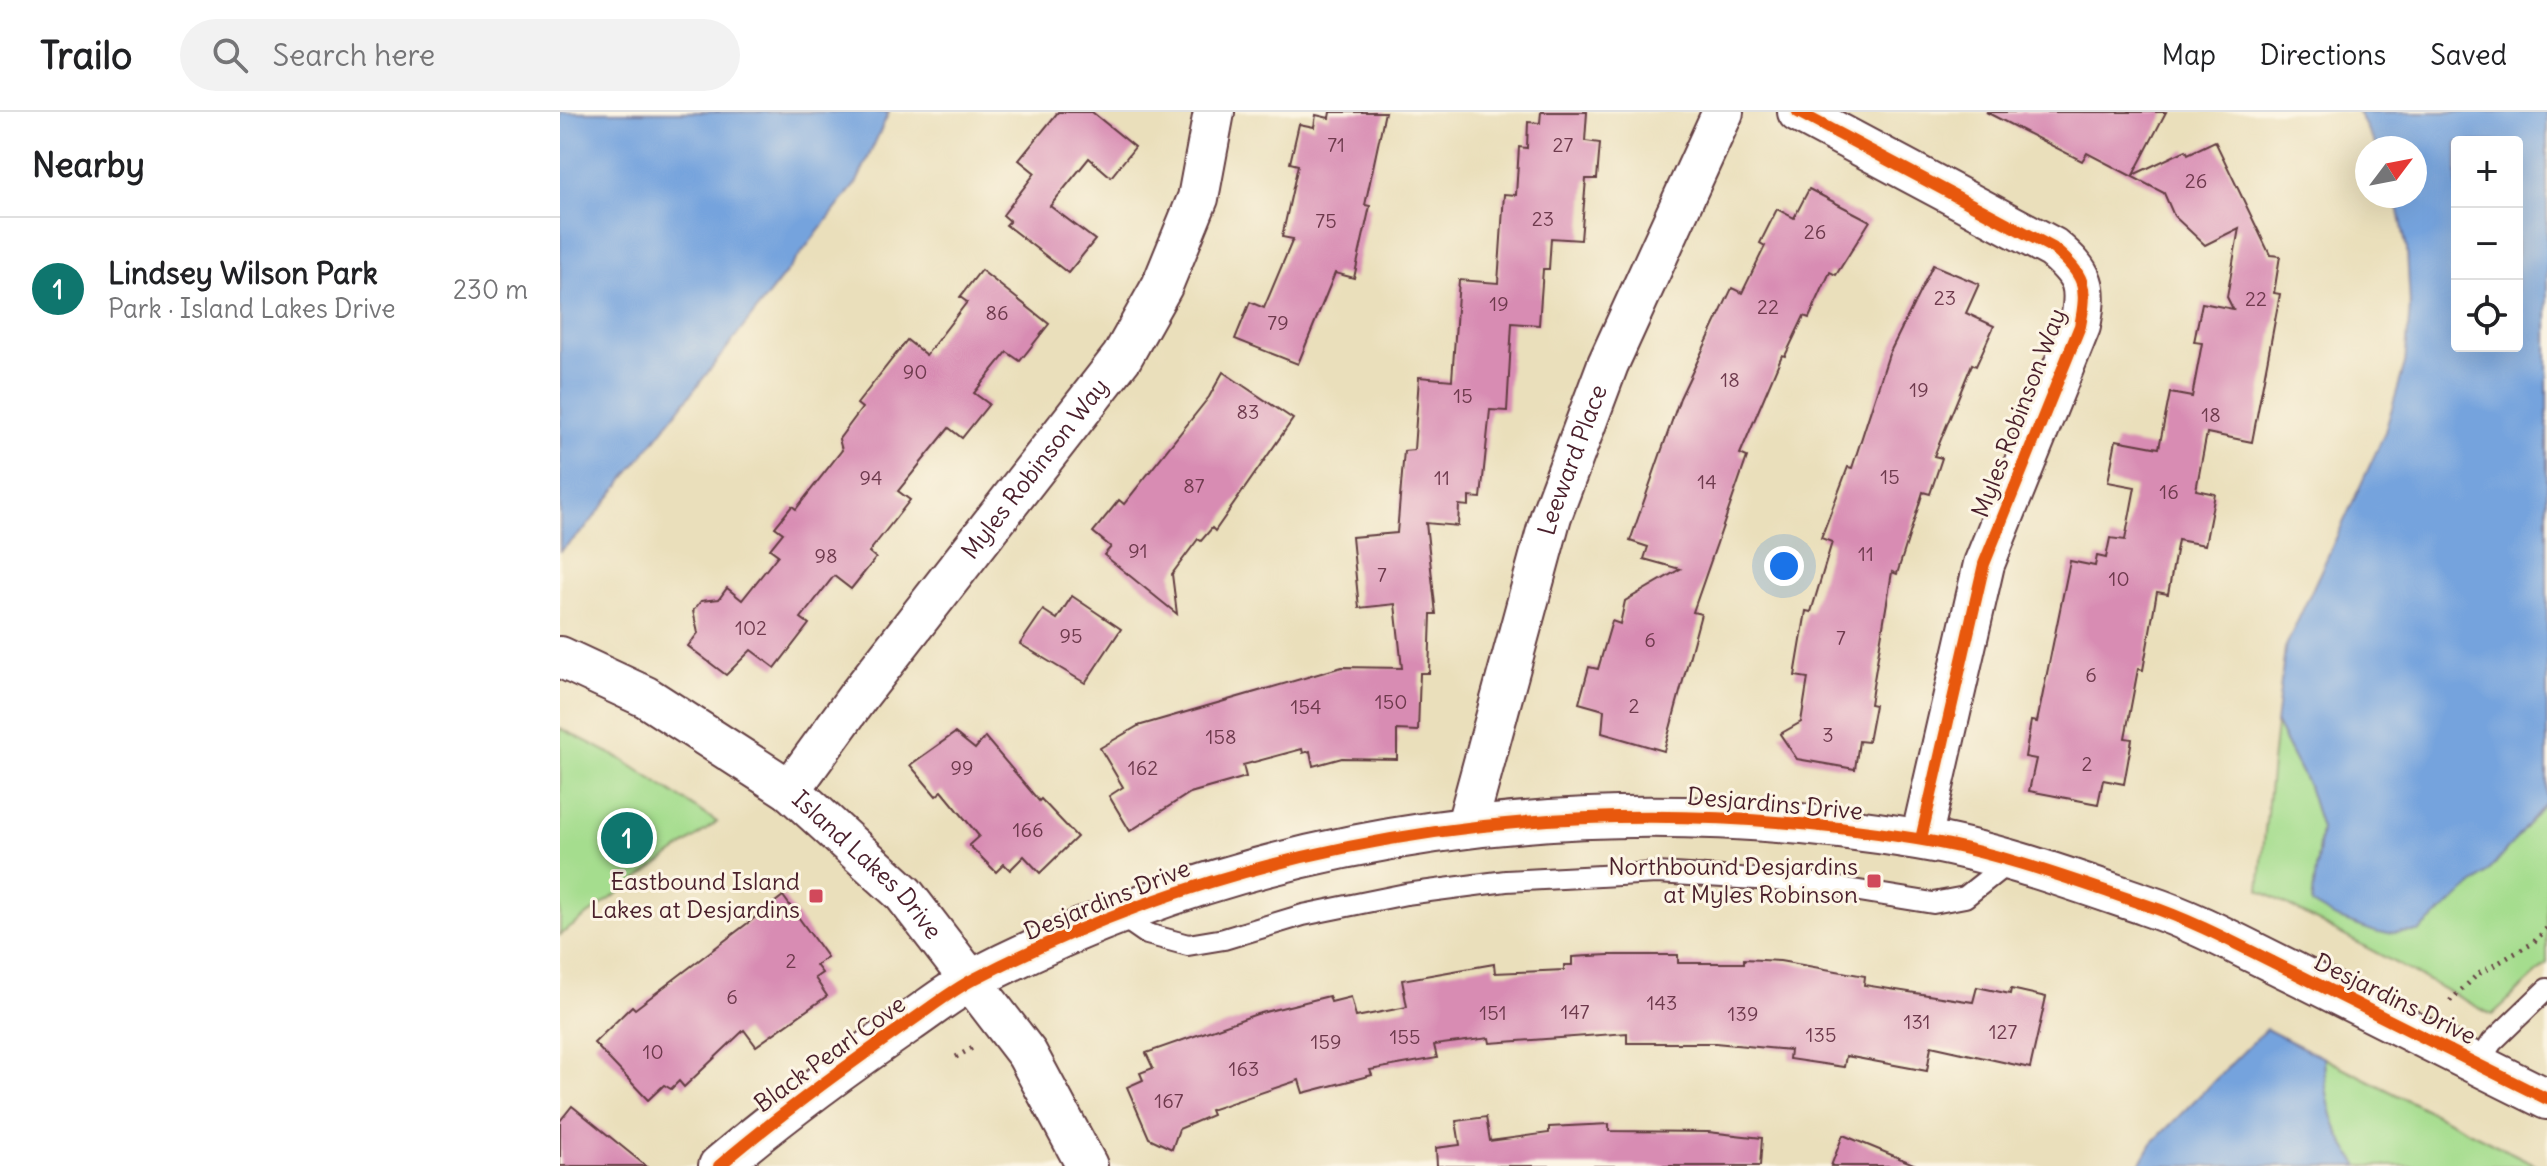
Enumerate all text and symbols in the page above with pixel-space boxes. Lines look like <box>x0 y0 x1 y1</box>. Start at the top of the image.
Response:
search box <box>180 19 740 91</box>
text: Trailo <box>40 32 132 79</box>
icon: search <box>208 33 252 77</box>
text: Search here <box>272 36 435 74</box>
text: Map <box>2161 37 2216 73</box>
text: Directions <box>2260 37 2386 73</box>
text: Saved <box>2430 37 2507 73</box>
house number: 71 <box>1327 132 1345 157</box>
house number: 27 <box>1553 132 1574 157</box>
north arrow <box>2355 136 2427 208</box>
map controls <box>2451 136 2523 352</box>
button: + <box>2451 136 2523 208</box>
text: Nearby <box>32 143 145 186</box>
house number: 26 <box>2185 168 2207 193</box>
house number: 23 <box>1532 206 1554 231</box>
house number: 75 <box>1315 208 1337 233</box>
button: − <box>2451 208 2523 280</box>
house number: 26 <box>1804 219 1826 244</box>
text: Lindsey Wilson Park <box>108 254 378 292</box>
text: 1 <box>53 273 63 306</box>
text: 230 m <box>453 273 528 306</box>
button: locate <box>2451 280 2523 352</box>
house number: 23 <box>1934 285 1956 310</box>
house number: 22 <box>2245 286 2267 311</box>
house number: 19 <box>1489 291 1509 316</box>
text: Park · Island Lakes Drive <box>108 292 396 325</box>
house number: 22 <box>1757 294 1779 319</box>
house number: 86 <box>985 300 1009 325</box>
street label: Myles Robinson Way <box>1964 304 2072 521</box>
house number: 79 <box>1267 310 1289 335</box>
house number: 90 <box>903 359 927 384</box>
house number: 18 <box>1720 367 1740 392</box>
street label: Myles Robinson Way <box>954 372 1114 565</box>
house number: 19 <box>1909 377 1929 402</box>
street label: Leeward Place <box>1530 380 1613 538</box>
house number: 15 <box>1453 383 1473 408</box>
house number: 83 <box>1237 399 1259 424</box>
house number: 18 <box>2201 402 2221 427</box>
house number: 15 <box>1880 464 1900 489</box>
house number: 94 <box>859 465 883 490</box>
house number: 11 <box>1434 465 1450 490</box>
house number: 14 <box>1697 469 1717 494</box>
house number: 87 <box>1183 473 1205 498</box>
house number: 16 <box>2159 479 2179 504</box>
house number: 91 <box>1128 538 1148 563</box>
house number: 11 <box>1858 541 1874 566</box>
house number: 98 <box>814 543 838 568</box>
your location <box>1764 546 1804 586</box>
house number: 7 <box>1377 562 1387 587</box>
house number: 10 <box>2108 566 2130 591</box>
house number: 102 <box>735 615 767 640</box>
house number: 95 <box>1060 623 1083 648</box>
house number: 7 <box>1836 625 1846 650</box>
house number: 6 <box>1644 627 1656 652</box>
house number: 6 <box>2085 662 2097 687</box>
house number: 150 <box>1375 689 1407 714</box>
house number: 2 <box>1629 693 1640 718</box>
house number: 154 <box>1291 694 1322 719</box>
house number: 3 <box>1822 722 1834 747</box>
house number: 158 <box>1206 724 1236 749</box>
house number: 2 <box>2082 751 2093 776</box>
house number: 99 <box>951 755 974 780</box>
house number: 162 <box>1128 755 1158 780</box>
street label: Desjardins Drive <box>1686 780 1864 826</box>
street label: Island Lakes Drive <box>787 784 949 945</box>
pin: 1 <box>601 808 653 868</box>
house number: 166 <box>1012 817 1044 842</box>
place label: Northbound Desjardins at Myles Robinson <box>1608 851 1858 909</box>
street label: Desjardins Drive <box>1019 852 1194 946</box>
place label: Eastbound Island Lakes at Desjardins <box>591 866 800 924</box>
marker: Northbound Desjardins at Myles Robinson <box>1865 872 1883 890</box>
marker: Eastbound Island Lakes at Desjardins <box>807 887 825 905</box>
street label: Desjardins Drive <box>2310 946 2481 1050</box>
house number: 2 <box>786 948 797 973</box>
house number: 6 <box>726 984 738 1009</box>
street label: Black Pearl Cove <box>748 988 911 1118</box>
house number: 143 <box>1647 990 1677 1015</box>
house number: 147 <box>1560 999 1590 1024</box>
house number: 151 <box>1479 1000 1507 1025</box>
house number: 139 <box>1728 1001 1758 1026</box>
house number: 131 <box>1903 1009 1931 1034</box>
house number: 127 <box>1989 1019 2018 1044</box>
house number: 135 <box>1806 1022 1836 1047</box>
house number: 155 <box>1390 1024 1420 1049</box>
house number: 159 <box>1311 1029 1341 1054</box>
house number: 10 <box>642 1039 664 1064</box>
house number: 163 <box>1229 1056 1259 1081</box>
house number: 167 <box>1154 1088 1184 1113</box>

